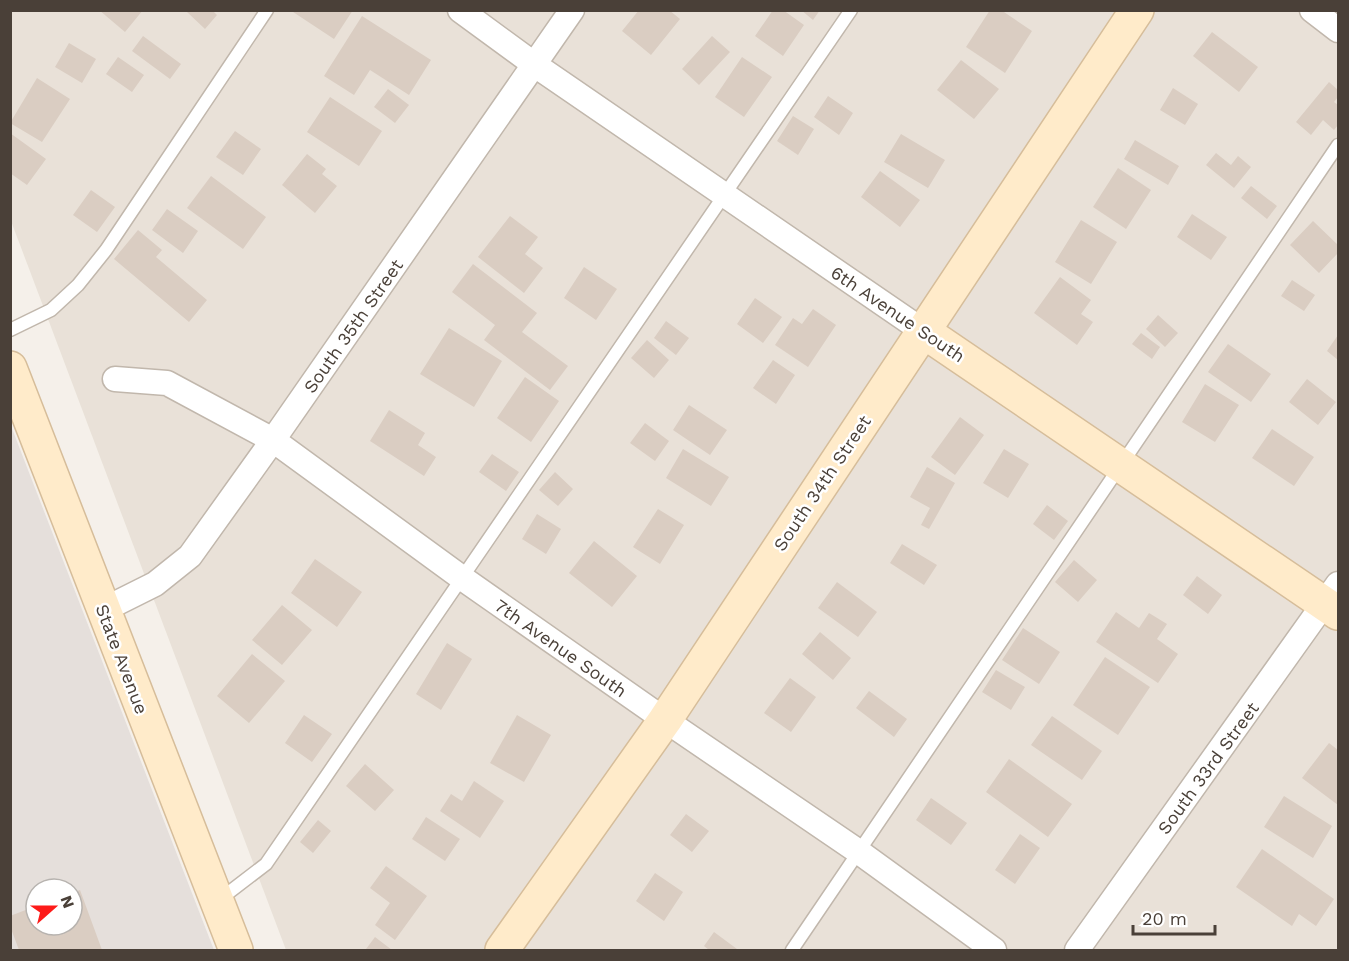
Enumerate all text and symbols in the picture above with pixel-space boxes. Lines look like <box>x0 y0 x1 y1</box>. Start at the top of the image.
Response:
street label: South 35th Street <box>299 255 407 397</box>
street label: 6th Avenue South <box>827 261 969 367</box>
street label: South 34th Street <box>769 411 875 555</box>
street label: 7th Avenue South <box>491 595 631 701</box>
street label: State Avenue <box>91 601 153 717</box>
street label: South 33rd Street <box>1153 698 1263 838</box>
north arrow <box>24 877 84 937</box>
text: N <box>57 893 79 911</box>
scale bar <box>1133 898 1216 936</box>
text: 20 m <box>1142 908 1187 929</box>

